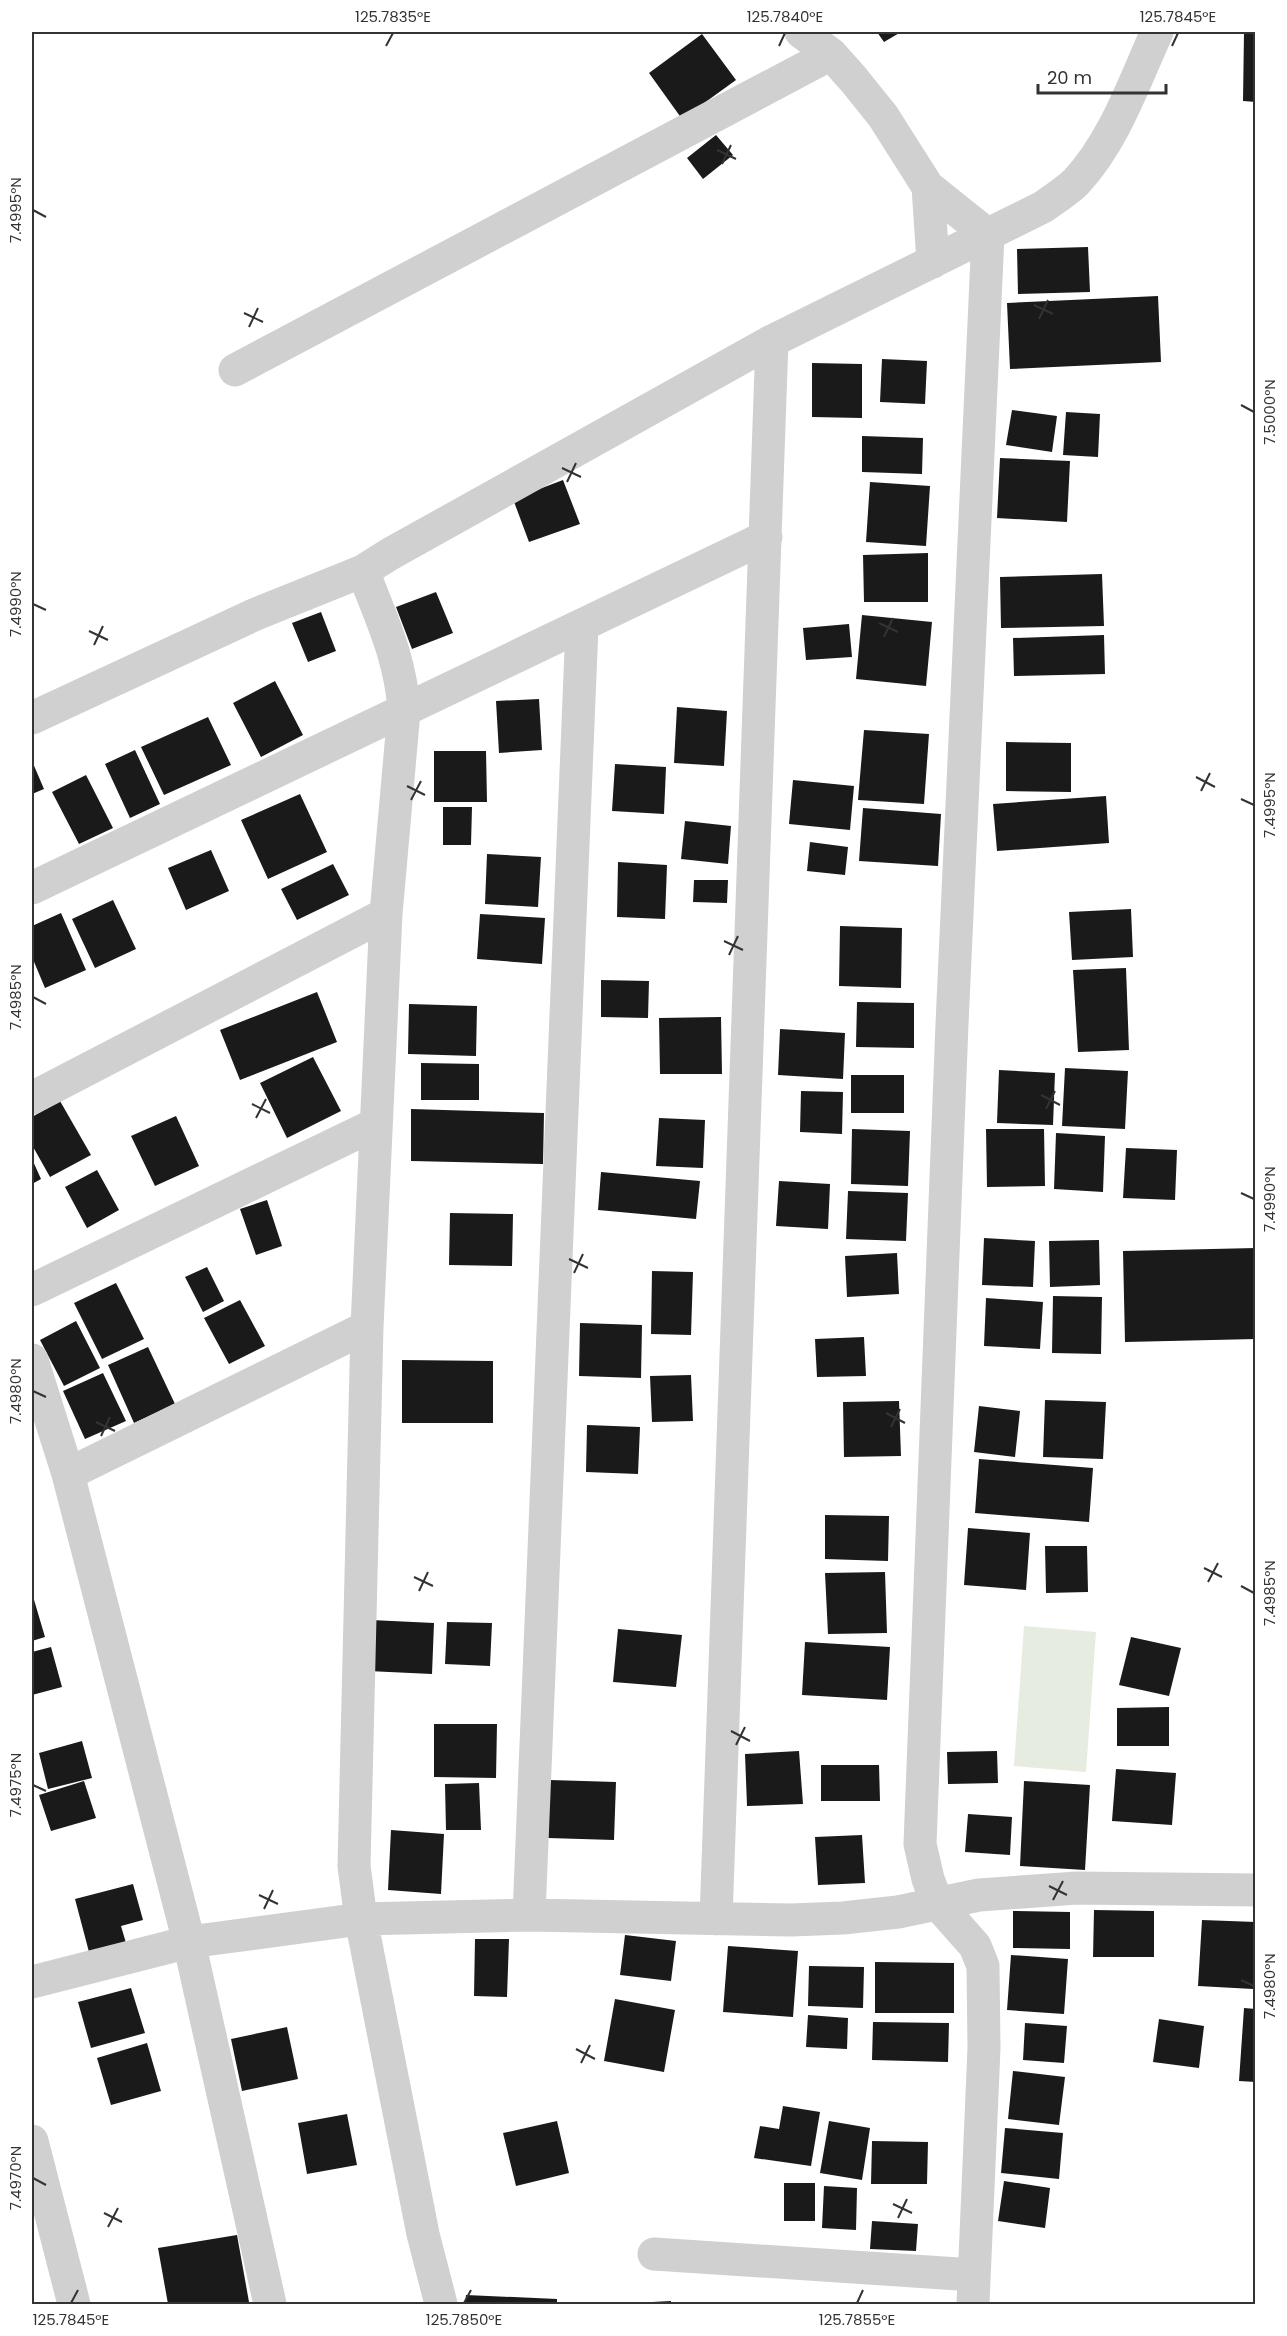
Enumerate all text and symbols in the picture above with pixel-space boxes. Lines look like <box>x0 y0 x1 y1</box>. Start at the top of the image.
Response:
text: 125.7835°E <box>355 6 431 27</box>
text: 125.7840°E <box>747 6 823 27</box>
text: 125.7845°E <box>1140 6 1216 27</box>
scale bar <box>1038 57 1166 95</box>
text: 20 m <box>1047 65 1092 90</box>
text: 7.4995°N <box>5 177 26 243</box>
text: 7.5000°N <box>1259 379 1280 445</box>
text: 7.4990°N <box>5 571 26 637</box>
text: 7.4995°N <box>1259 772 1280 838</box>
text: 7.4985°N <box>5 964 26 1030</box>
text: 7.4990°N <box>1259 1166 1280 1232</box>
text: 7.4980°N <box>5 1358 26 1424</box>
text: 7.4985°N <box>1259 1560 1280 1626</box>
text: 7.4975°N <box>5 1753 26 1817</box>
text: 7.4980°N <box>1259 1953 1280 2019</box>
text: 7.4970°N <box>5 2146 26 2210</box>
text: 125.7845°E <box>33 2309 109 2330</box>
text: 125.7850°E <box>426 2309 502 2330</box>
text: 125.7855°E <box>819 2309 895 2330</box>

